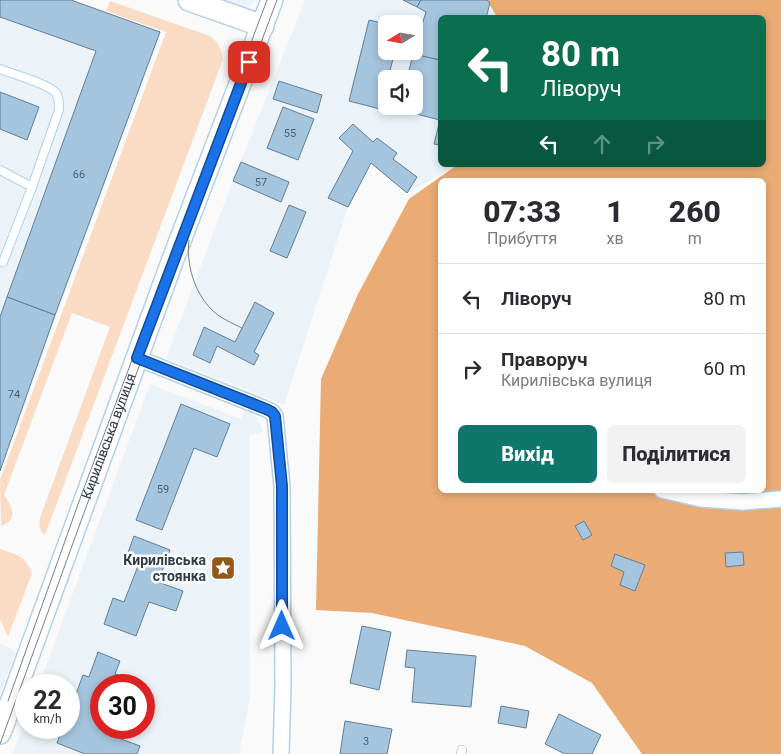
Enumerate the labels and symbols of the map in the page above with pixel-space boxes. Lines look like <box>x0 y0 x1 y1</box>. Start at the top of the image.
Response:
north arrow <box>378 15 422 60</box>
pin <box>228 41 270 83</box>
house number: 55 <box>284 127 296 140</box>
house number: 66 <box>73 168 85 181</box>
house number: 57 <box>255 176 267 189</box>
street label: Кирилівська вулиця <box>78 371 139 501</box>
house number: 74 <box>8 388 20 401</box>
house number: 59 <box>157 483 169 496</box>
place label: Кирилівська стоянка <box>123 552 207 584</box>
place icon: Кирилівська стоянка <box>210 555 236 581</box>
position arrow <box>255 599 307 651</box>
speed limit sign: 30 <box>90 674 155 739</box>
house number: 3 <box>363 735 369 748</box>

